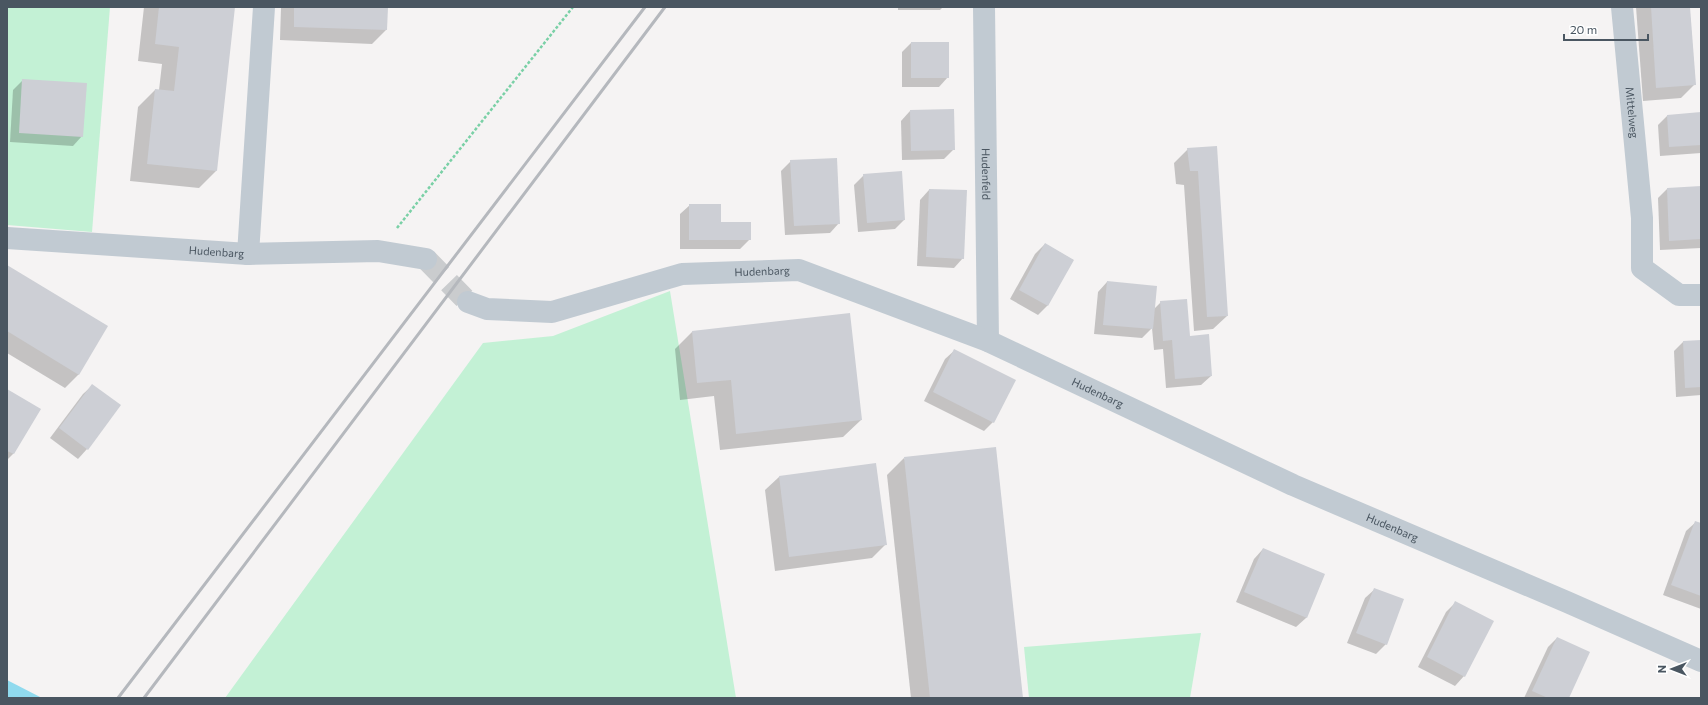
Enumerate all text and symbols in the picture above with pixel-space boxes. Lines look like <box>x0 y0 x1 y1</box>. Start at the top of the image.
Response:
scale bar <box>1564 16 1648 42</box>
text: 20 m <box>1570 22 1597 36</box>
street label: Mittelweg <box>1624 86 1641 139</box>
street label: Hudenfeld <box>980 148 993 200</box>
street label: Hudenbarg <box>188 243 245 260</box>
street label: Hudenbarg <box>734 263 790 278</box>
street label: Hudenbarg <box>1070 375 1126 410</box>
street label: Hudenbarg <box>1364 510 1421 544</box>
north arrow <box>1652 649 1692 689</box>
text: N <box>1655 665 1668 673</box>

